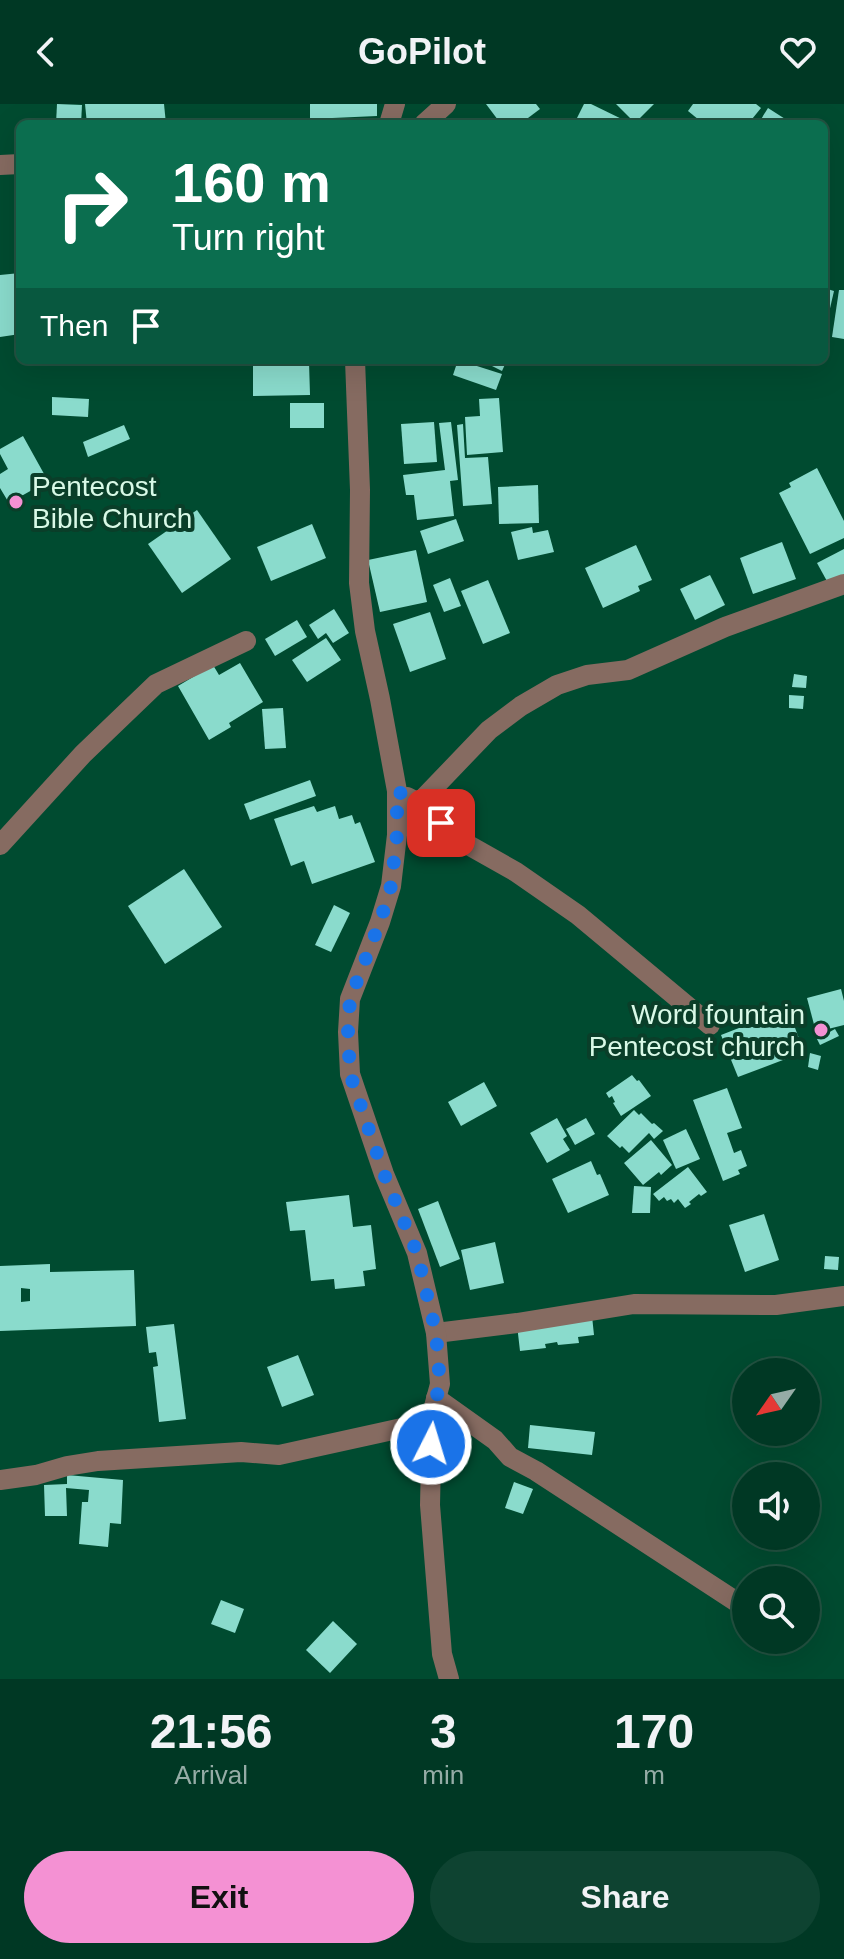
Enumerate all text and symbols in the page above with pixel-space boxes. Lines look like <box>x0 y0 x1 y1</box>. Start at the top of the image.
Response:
icon: back <box>24 30 68 74</box>
icon: heart <box>776 30 820 74</box>
text: GoPilot <box>358 31 486 72</box>
text: 160 m <box>172 151 331 214</box>
icon: right <box>40 152 144 256</box>
text: Turn right <box>172 217 325 258</box>
icon: arrive <box>124 304 168 348</box>
text: Then <box>40 309 108 342</box>
place label: Pentecost Bible Church <box>32 471 192 534</box>
marker: Pentecost Bible Church <box>7 493 25 511</box>
pin <box>407 789 475 857</box>
icon: arrive <box>419 801 463 845</box>
place label: Word fountain Pentecost church <box>589 999 805 1062</box>
marker: Word fountain Pentecost church <box>812 1021 830 1039</box>
north arrow <box>732 1358 820 1446</box>
map controls <box>732 1358 820 1654</box>
position arrow <box>389 1402 473 1486</box>
button: sound <box>732 1462 820 1550</box>
button: search <box>732 1566 820 1654</box>
text: 21:56 <box>150 1705 273 1758</box>
text: 3 <box>430 1705 457 1758</box>
text: 170 <box>614 1705 694 1758</box>
text: Arrival <box>174 1760 248 1790</box>
text: min <box>422 1760 464 1790</box>
text: m <box>643 1760 665 1790</box>
button: Exit <box>24 1851 414 1943</box>
button: Share <box>430 1851 820 1943</box>

